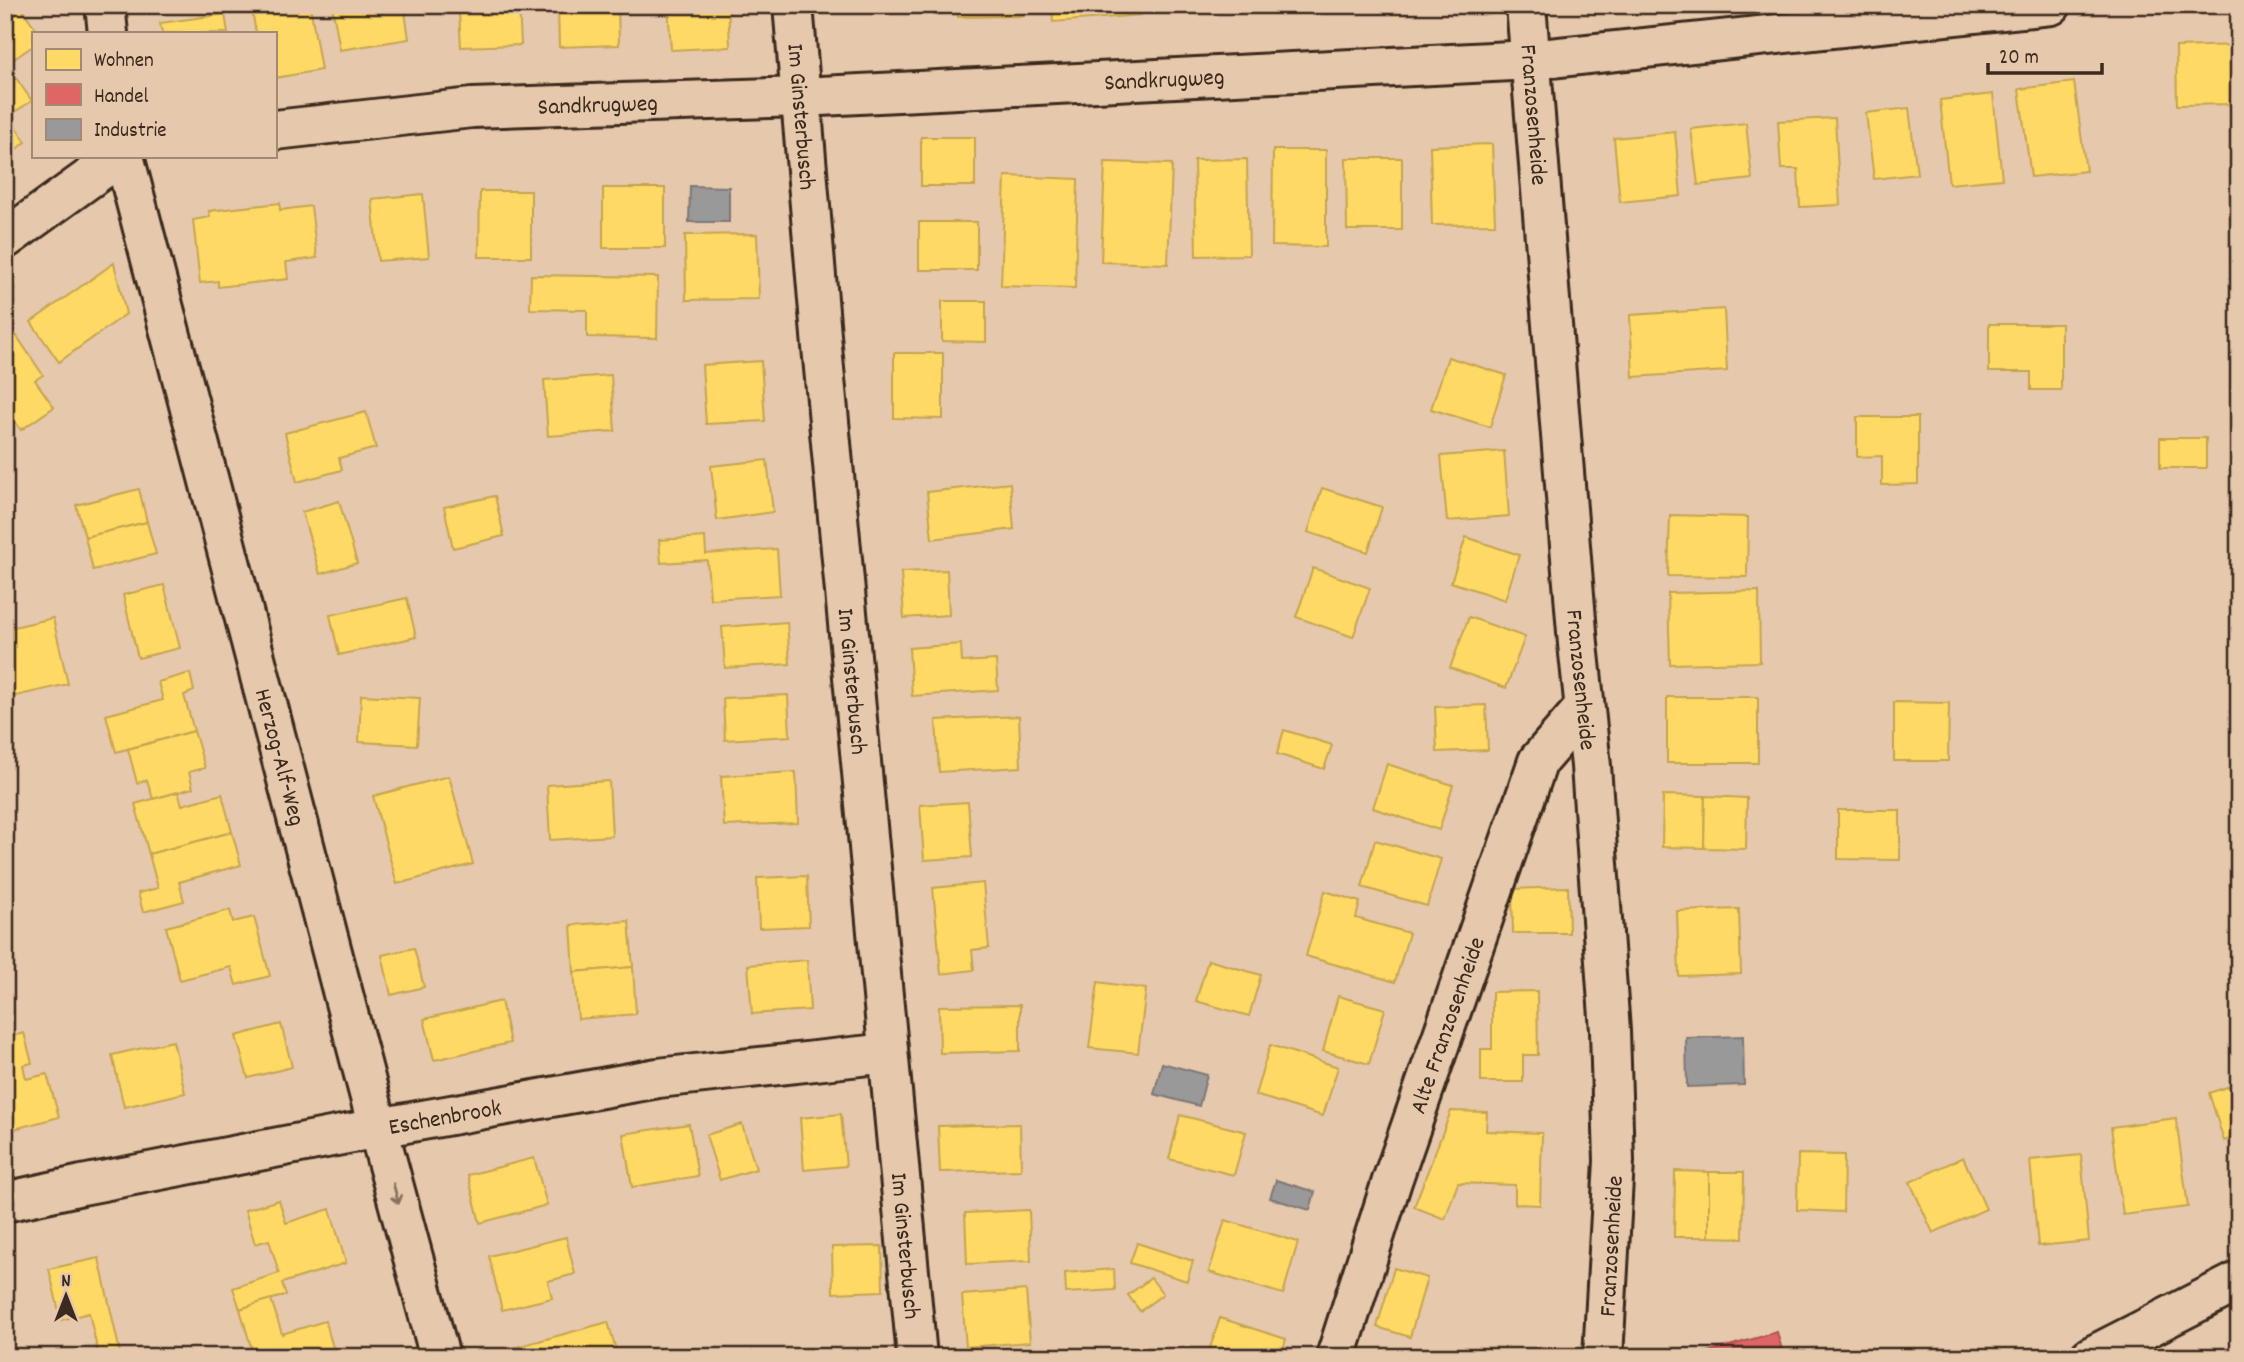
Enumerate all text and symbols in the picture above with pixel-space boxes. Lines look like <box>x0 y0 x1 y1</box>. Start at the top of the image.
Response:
legend <box>32 32 276 158</box>
scale bar <box>1988 32 2102 76</box>
street label: Im Ginsterbusch <box>776 42 823 192</box>
street label: Franzosenheide <box>1509 43 1555 187</box>
text: 20 m <box>1999 44 2039 74</box>
text: Wohnen <box>94 47 154 77</box>
street label: Sandkrugweg <box>1103 62 1225 102</box>
text: Handel <box>94 83 148 113</box>
street label: Sandkrugweg <box>537 88 659 126</box>
text: Industrie <box>94 117 167 147</box>
street label: Im Ginsterbusch <box>827 607 874 756</box>
street label: Franzosenheide <box>1555 608 1603 752</box>
street label: Herzog-Alf-Weg <box>244 685 312 830</box>
street label: Alte Franzosenheide <box>1403 933 1496 1119</box>
street label: Eschenbrook <box>386 1092 504 1146</box>
street label: Im Ginsterbusch <box>880 1171 927 1321</box>
street label: Franzosenheide <box>1592 1175 1634 1318</box>
one-way arrow <box>390 1182 403 1205</box>
north arrow <box>32 1260 102 1330</box>
text: N <box>61 1269 71 1296</box>

